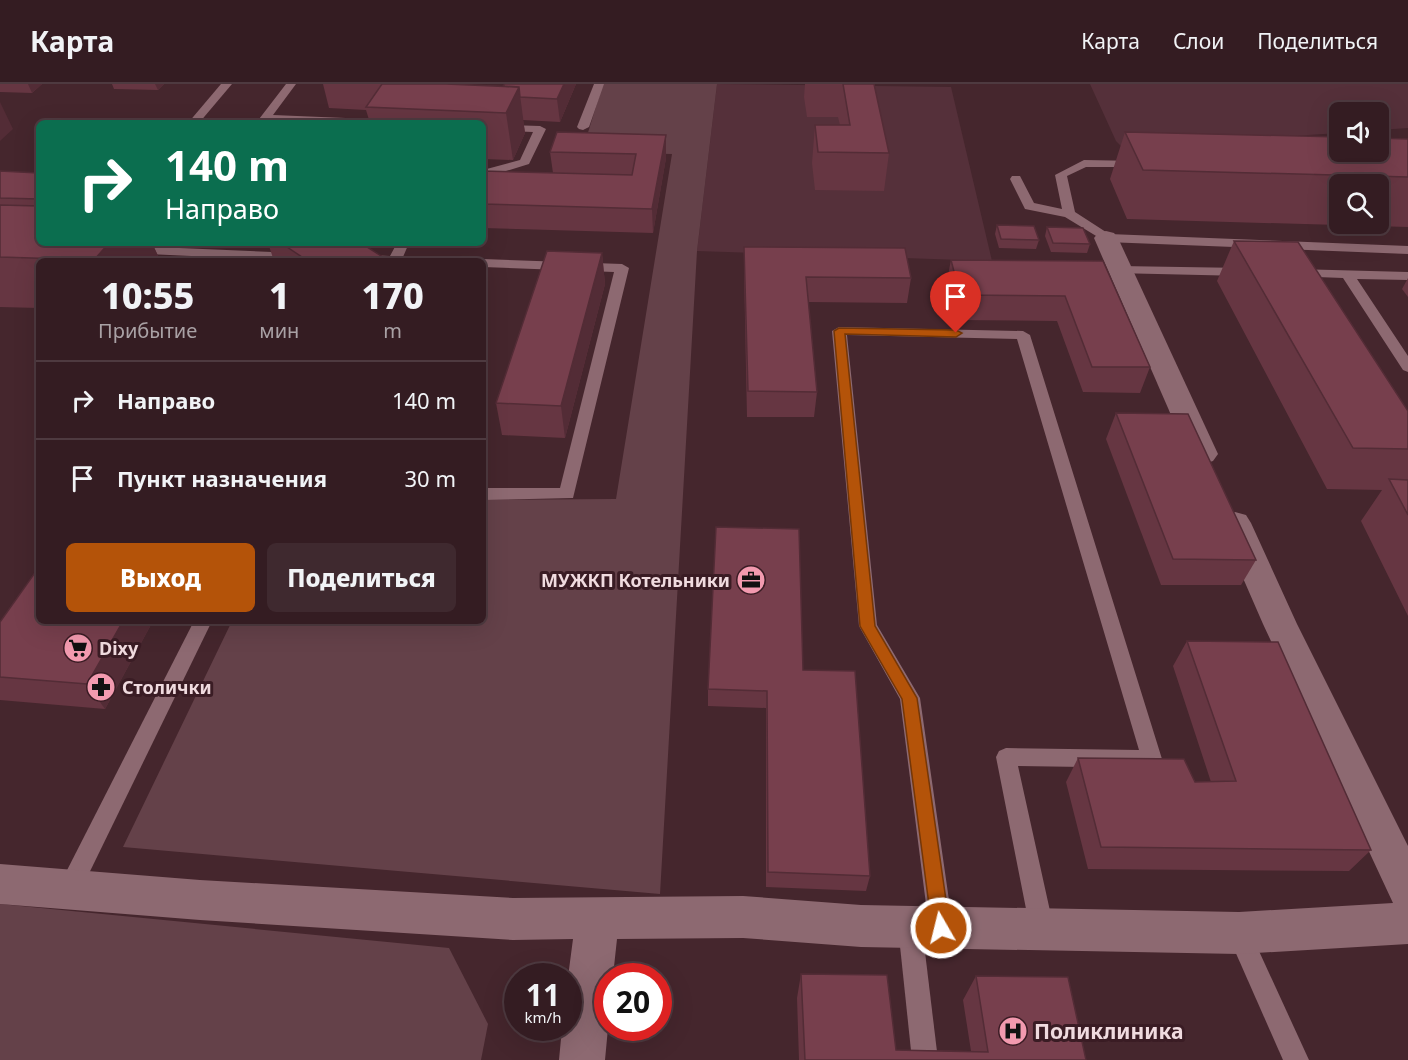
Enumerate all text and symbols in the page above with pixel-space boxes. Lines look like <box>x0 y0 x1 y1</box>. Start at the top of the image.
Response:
text: Карта <box>30 22 114 60</box>
text: Карта <box>1081 27 1140 55</box>
text: Слои <box>1173 27 1224 55</box>
text: Поделиться <box>1257 27 1378 55</box>
map controls <box>1329 102 1389 234</box>
button: sound <box>1329 102 1389 162</box>
text: 140 m <box>165 136 289 193</box>
icon: right <box>66 144 144 222</box>
button: search <box>1329 174 1389 234</box>
text: Направо <box>165 190 279 227</box>
text: 10:55 <box>101 271 194 320</box>
text: 1 <box>269 271 290 320</box>
text: 170 <box>361 271 424 320</box>
pin <box>930 271 981 333</box>
icon: arrive <box>939 280 972 313</box>
text: Прибытие <box>98 317 197 344</box>
text: мин <box>259 317 299 344</box>
text: m <box>383 317 402 344</box>
icon: right <box>66 384 99 417</box>
text: Направо <box>117 385 215 415</box>
text: 140 m <box>392 385 456 415</box>
icon: arrive <box>66 462 99 495</box>
text: Пункт назначения <box>117 463 327 493</box>
text: 30 m <box>405 463 456 493</box>
button: Выход <box>66 543 255 612</box>
button: Поделиться <box>267 543 456 612</box>
office icon: МУЖКП Котельники <box>735 564 767 596</box>
place label: МУЖКП Котельники <box>541 568 730 592</box>
supermarket icon: Dixy <box>62 632 94 664</box>
place label: Dixy <box>99 636 139 660</box>
pharmacy icon: Столички <box>85 671 117 703</box>
place label: Столички <box>122 675 212 699</box>
position arrow <box>909 896 973 960</box>
speed limit sign: 20 <box>594 963 672 1041</box>
text: 11 <box>526 974 560 1015</box>
text: km/h <box>525 1007 561 1027</box>
hospital icon: Поликлиника <box>997 1015 1029 1047</box>
place label: Поликлиника <box>1034 1017 1183 1045</box>

